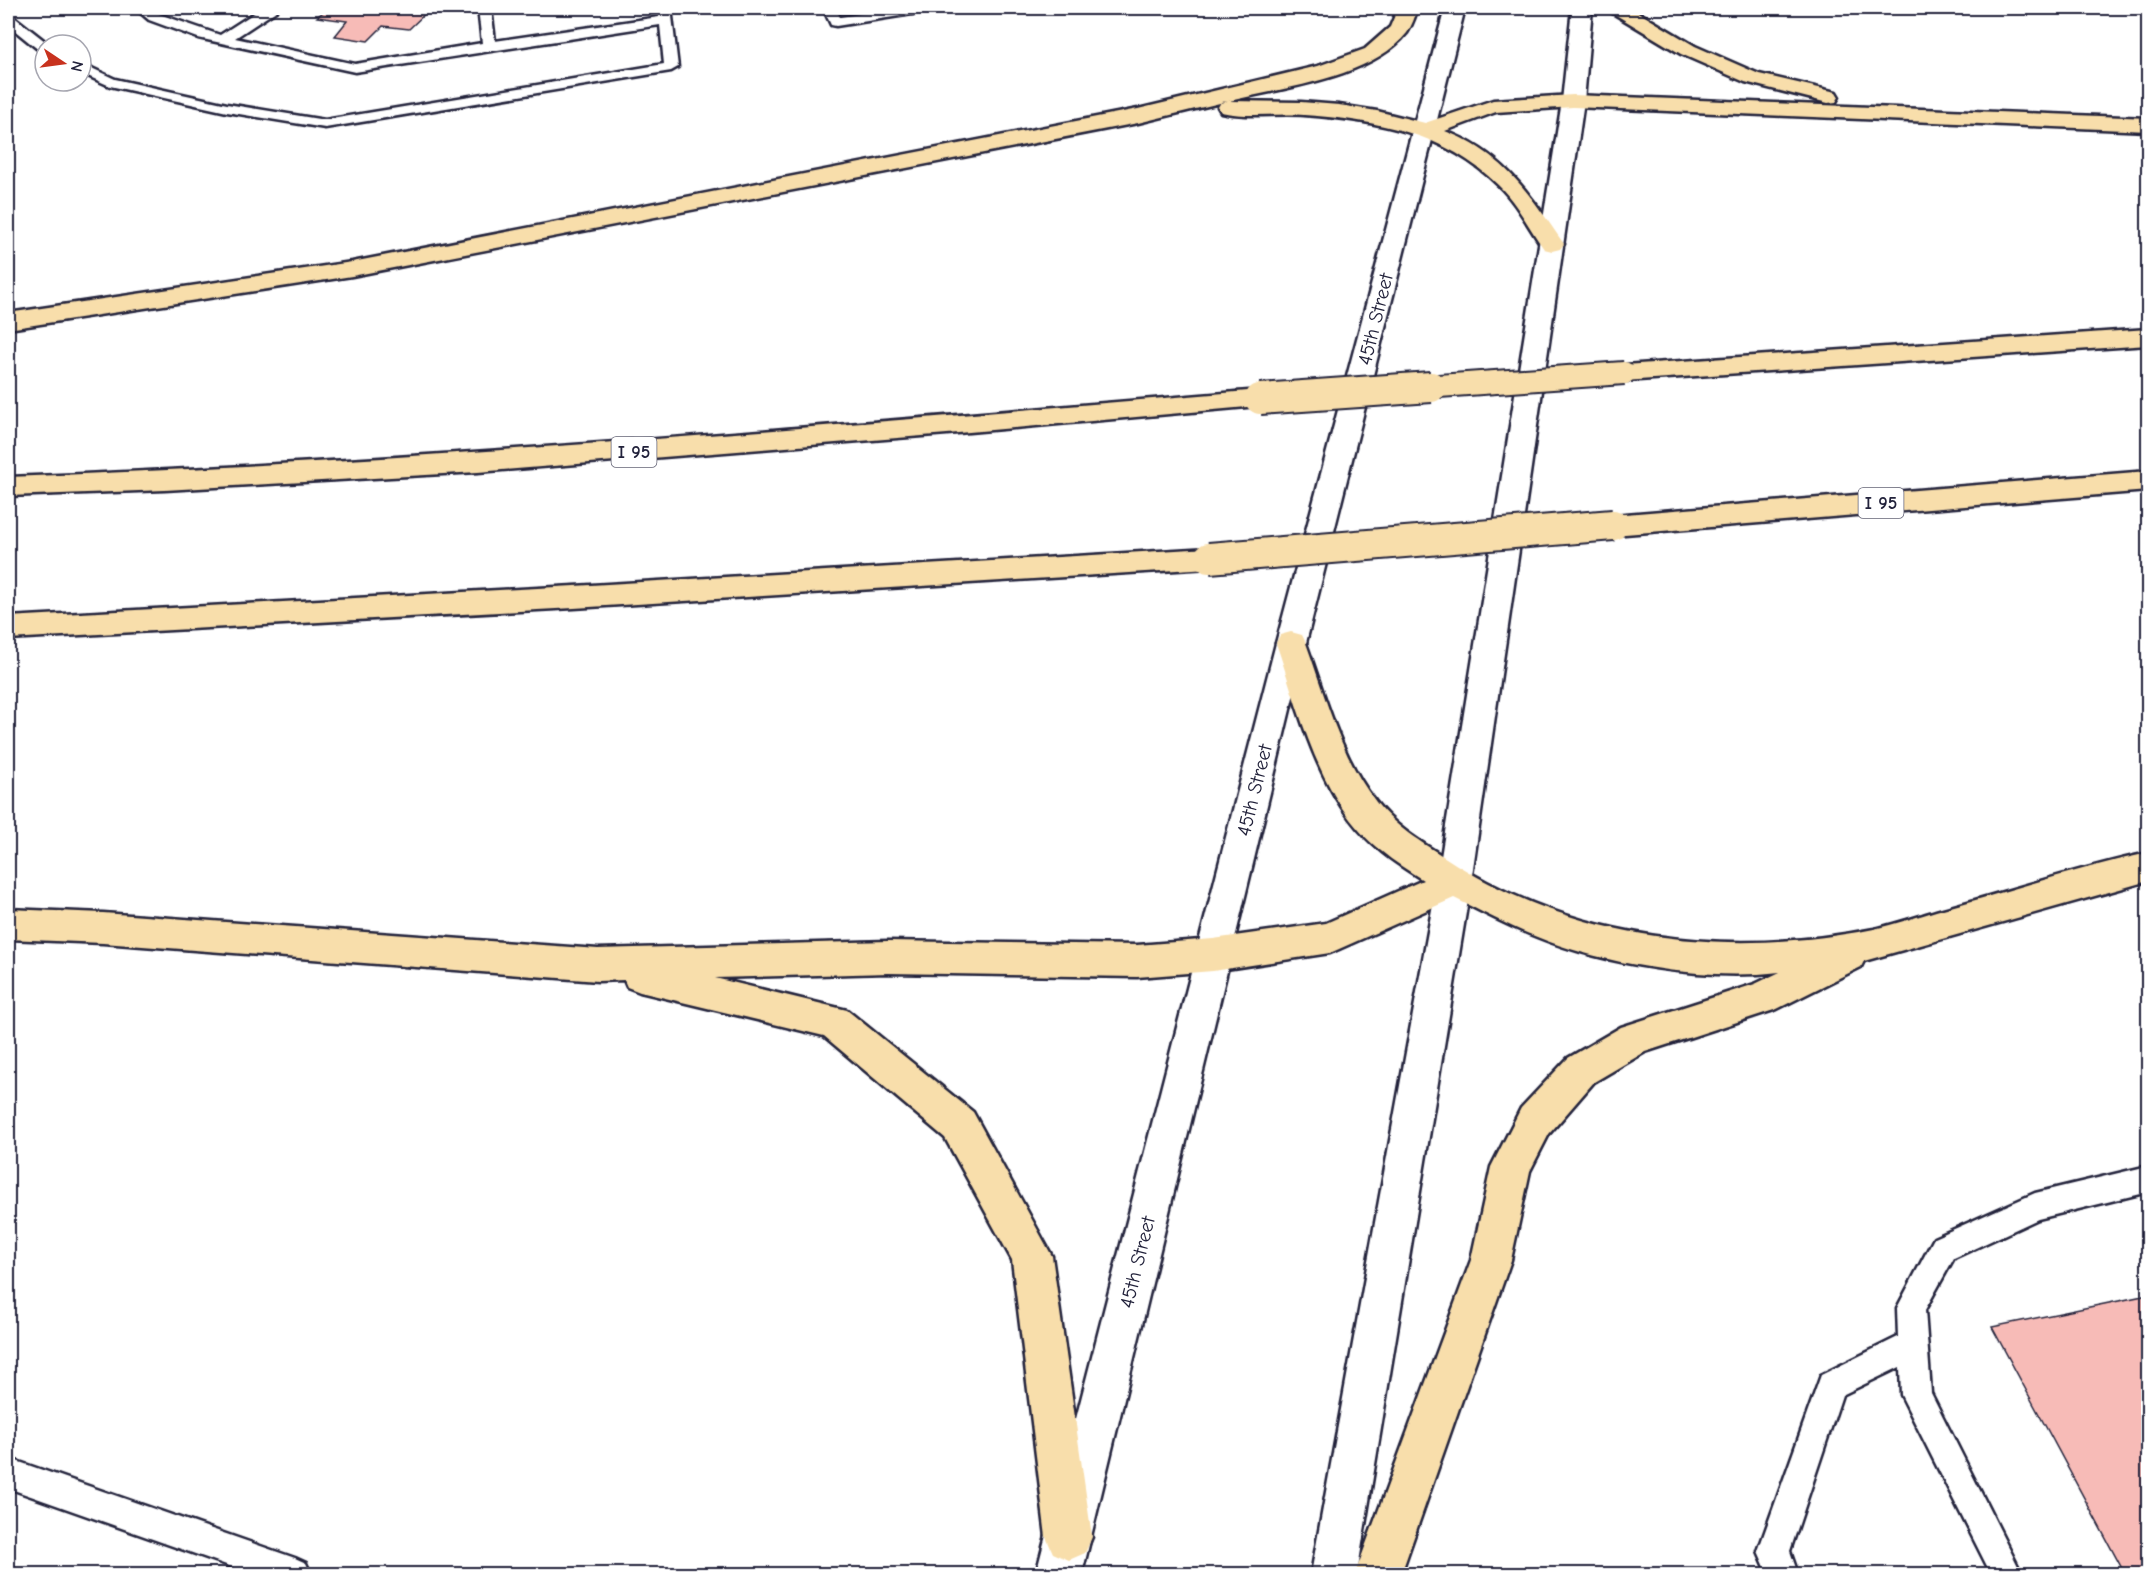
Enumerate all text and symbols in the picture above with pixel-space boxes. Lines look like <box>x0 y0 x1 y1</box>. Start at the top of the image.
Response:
north arrow <box>33 33 93 93</box>
text: N <box>67 59 87 73</box>
street label: 45th Street <box>1353 270 1398 367</box>
road number: I 95 <box>612 437 656 467</box>
road number: I 95 <box>1858 488 1904 518</box>
street label: 45th Street <box>1232 741 1277 838</box>
street label: 45th Street <box>1115 1213 1160 1310</box>

